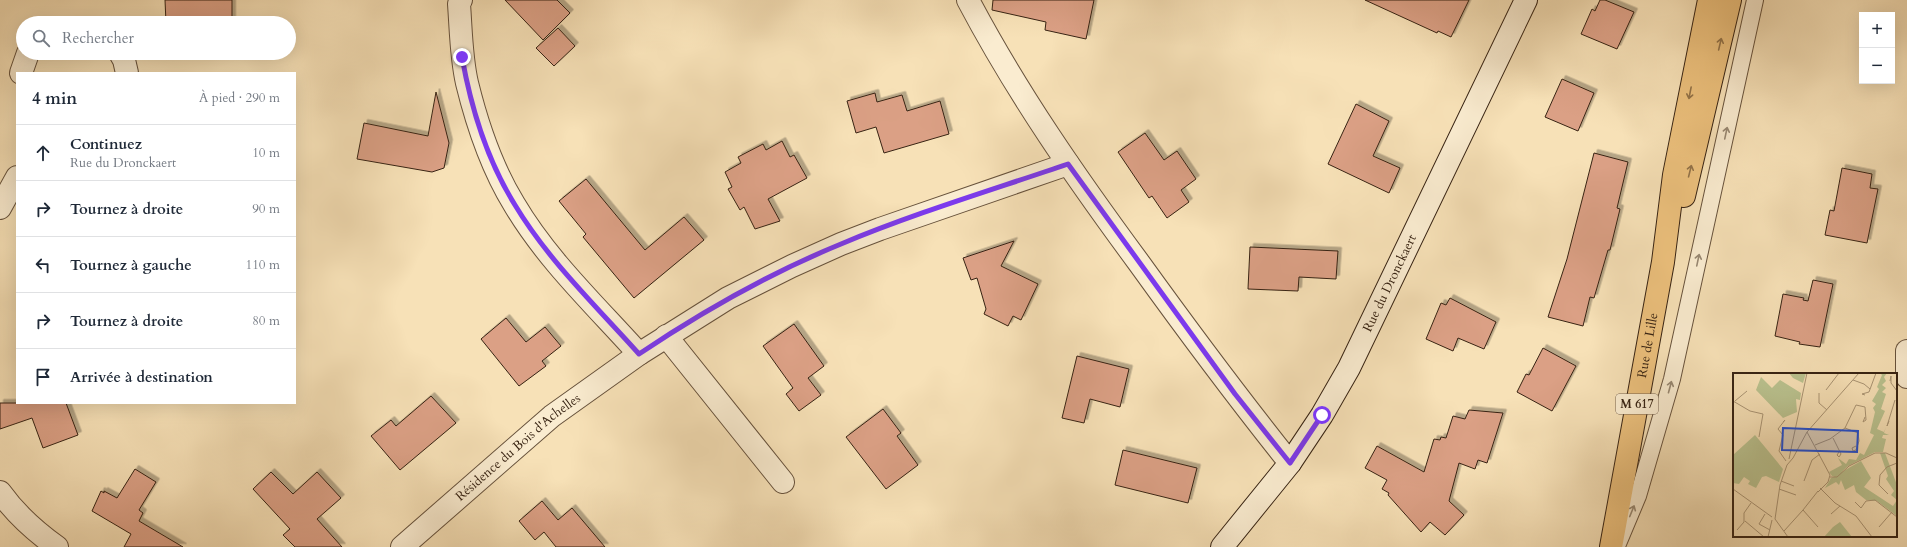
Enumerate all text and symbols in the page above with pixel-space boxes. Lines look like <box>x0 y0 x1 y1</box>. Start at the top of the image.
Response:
map controls <box>1859 12 1895 84</box>
button: + <box>1859 12 1895 48</box>
search box <box>16 16 296 60</box>
icon: search <box>30 27 52 49</box>
text: Rechercher <box>62 28 134 48</box>
one-way arrow <box>1717 38 1725 51</box>
route end <box>453 48 471 66</box>
button: − <box>1859 48 1895 84</box>
one-way arrow <box>1686 86 1694 99</box>
text: 4 min <box>32 87 77 110</box>
text: À pied · 290 m <box>199 89 280 107</box>
one-way arrow <box>1722 127 1730 140</box>
text: Continuez <box>70 134 142 154</box>
icon: ahead <box>32 142 54 164</box>
text: 10 m <box>252 144 280 162</box>
text: Rue du Dronckaert <box>70 154 176 172</box>
one-way arrow <box>1687 165 1695 178</box>
icon: right <box>32 198 54 220</box>
text: Tournez à droite <box>70 199 183 219</box>
text: 90 m <box>252 200 280 218</box>
street label: Rue du Dronckaert <box>1359 232 1421 335</box>
icon: left <box>32 254 54 276</box>
one-way arrow <box>1695 254 1703 267</box>
text: Tournez à gauche <box>70 255 192 275</box>
text: 110 m <box>246 256 280 274</box>
icon: right <box>32 310 54 332</box>
text: Tournez à droite <box>70 311 183 331</box>
street label: Rue de Lille <box>1633 311 1663 379</box>
text: 80 m <box>252 312 280 330</box>
icon: arrive <box>32 366 54 388</box>
text: Arrivée à destination <box>70 367 213 387</box>
inset map <box>1733 373 1897 537</box>
one-way arrow <box>1667 381 1674 394</box>
street label: Résidence du Bois d'Achelles <box>452 389 584 505</box>
road number: M 617 <box>1616 394 1658 414</box>
route start <box>1313 406 1331 424</box>
one-way arrow <box>1628 506 1636 518</box>

